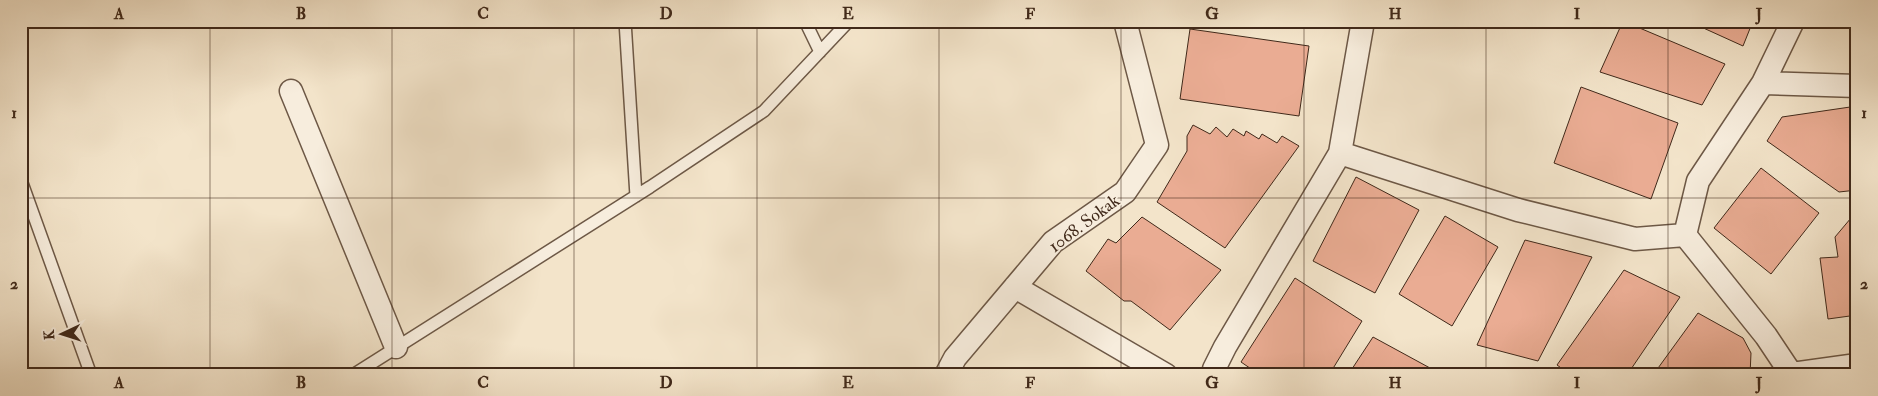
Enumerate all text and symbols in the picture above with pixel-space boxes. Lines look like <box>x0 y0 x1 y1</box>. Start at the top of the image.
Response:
text: A <box>113 4 125 24</box>
text: B <box>296 4 306 24</box>
text: C <box>477 4 489 24</box>
text: D <box>659 4 673 24</box>
text: E <box>842 4 854 24</box>
text: F <box>1025 4 1035 24</box>
text: G <box>1205 4 1219 24</box>
text: H <box>1388 4 1402 24</box>
text: I <box>1574 4 1581 24</box>
text: J <box>1755 4 1763 25</box>
text: 1 <box>11 103 17 123</box>
text: 1 <box>1861 103 1867 123</box>
street label: 1068. Sokak <box>1044 189 1125 258</box>
text: 2 <box>10 274 18 294</box>
text: 2 <box>1860 274 1868 294</box>
north arrow <box>38 308 88 358</box>
text: K <box>41 328 58 340</box>
text: A <box>113 373 125 393</box>
text: B <box>296 373 306 393</box>
text: C <box>477 373 489 393</box>
text: D <box>659 373 673 393</box>
text: E <box>842 373 854 393</box>
text: F <box>1025 373 1035 393</box>
text: G <box>1205 373 1219 393</box>
text: H <box>1388 373 1402 393</box>
text: I <box>1574 373 1581 393</box>
text: J <box>1755 373 1763 394</box>

